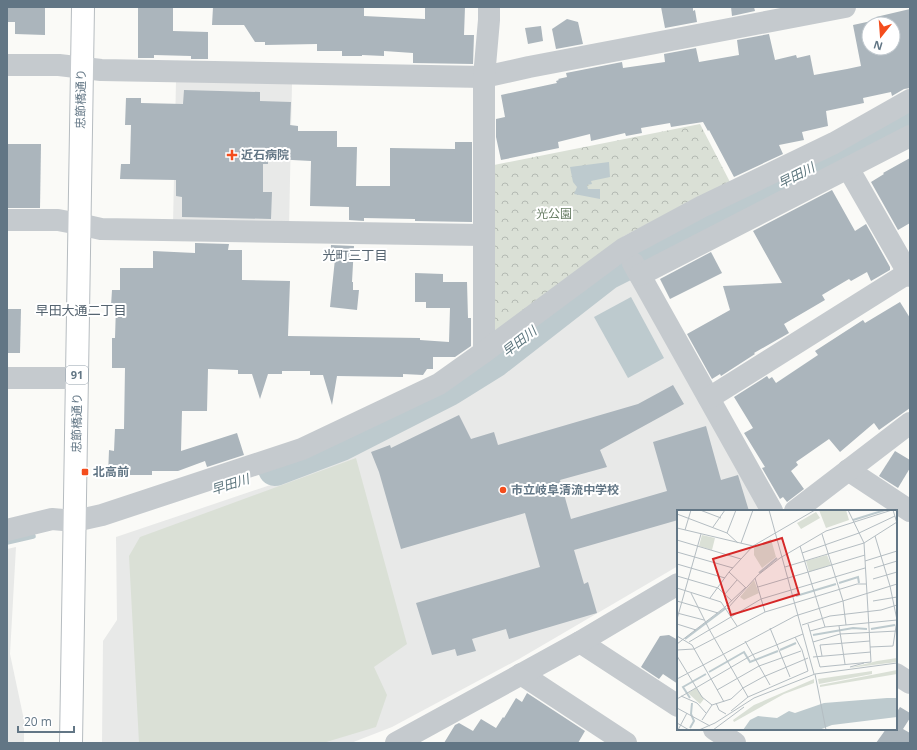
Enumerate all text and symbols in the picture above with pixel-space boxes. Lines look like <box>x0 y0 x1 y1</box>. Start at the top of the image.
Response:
north arrow <box>861 16 901 56</box>
text: N <box>871 38 884 55</box>
street label: 忠節橋通り <box>71 69 90 129</box>
place label: 近石病院 <box>241 146 289 163</box>
marker: 近石病院 <box>226 149 238 161</box>
water label: 早田川 <box>775 157 819 192</box>
park label: 光公園 <box>536 205 572 222</box>
district label: 光町三丁目 <box>322 246 388 264</box>
district label: 早田大通二丁目 <box>35 301 127 319</box>
water label: 早田川 <box>498 321 541 360</box>
road number: 91 <box>66 366 88 384</box>
street label: 忠節橋通り <box>67 393 86 453</box>
place label: 北高前 <box>93 463 129 480</box>
marker: 北高前 <box>80 467 90 477</box>
water label: 早田川 <box>209 469 253 499</box>
place label: 市立岐阜清流中学校 <box>511 481 619 498</box>
marker: 市立岐阜清流中学校 <box>498 485 508 495</box>
inset map <box>677 510 897 730</box>
scale bar <box>18 708 74 734</box>
text: 20 m <box>24 713 52 730</box>

